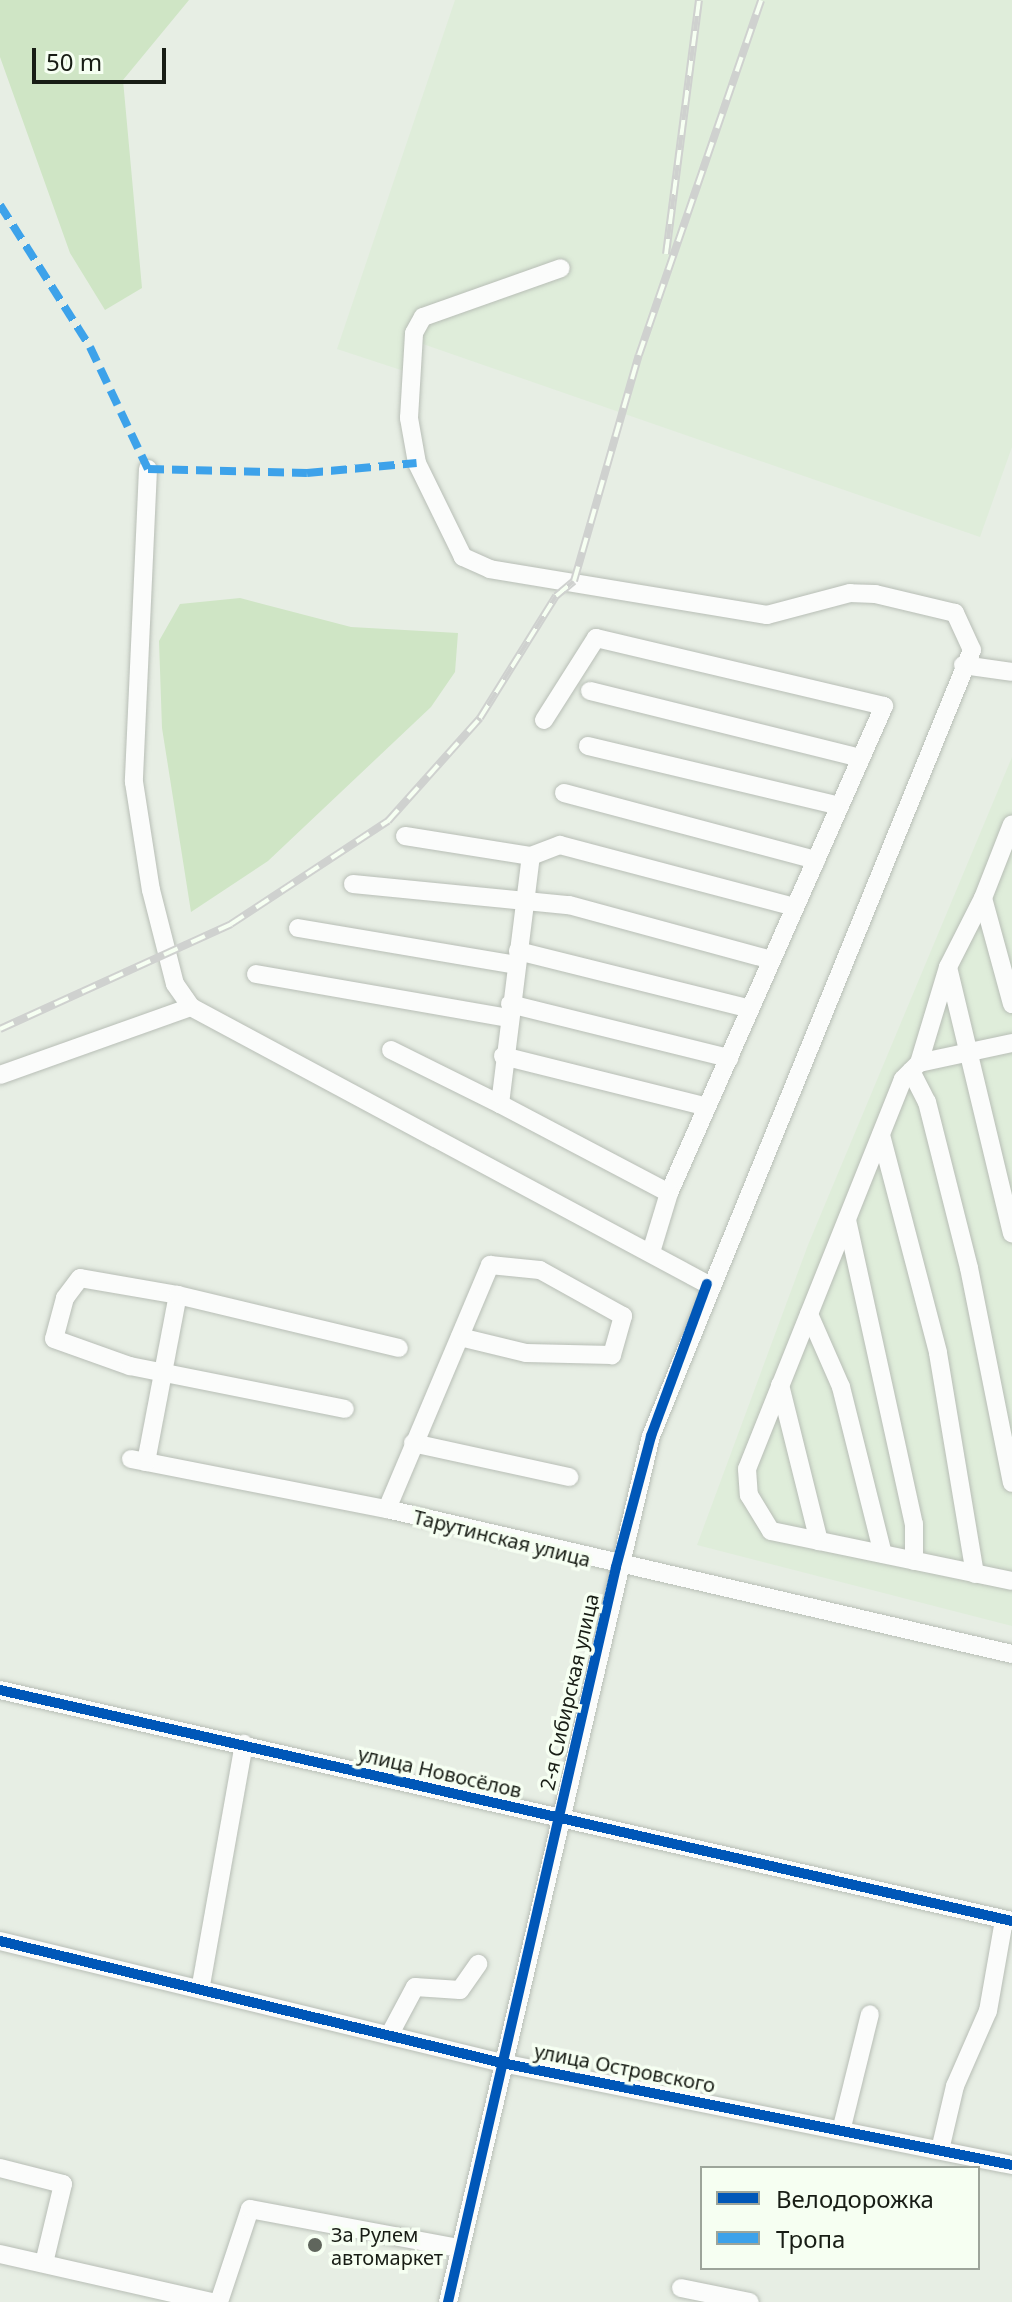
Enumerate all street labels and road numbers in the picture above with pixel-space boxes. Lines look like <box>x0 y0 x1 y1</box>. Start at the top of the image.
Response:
street label: Тарутинская улица <box>411 1504 593 1572</box>
street label: 2-я Сибирская улица <box>535 1591 603 1793</box>
street label: улица Новосёлов <box>356 1741 524 1803</box>
street label: улица Островского <box>532 2039 718 2097</box>

